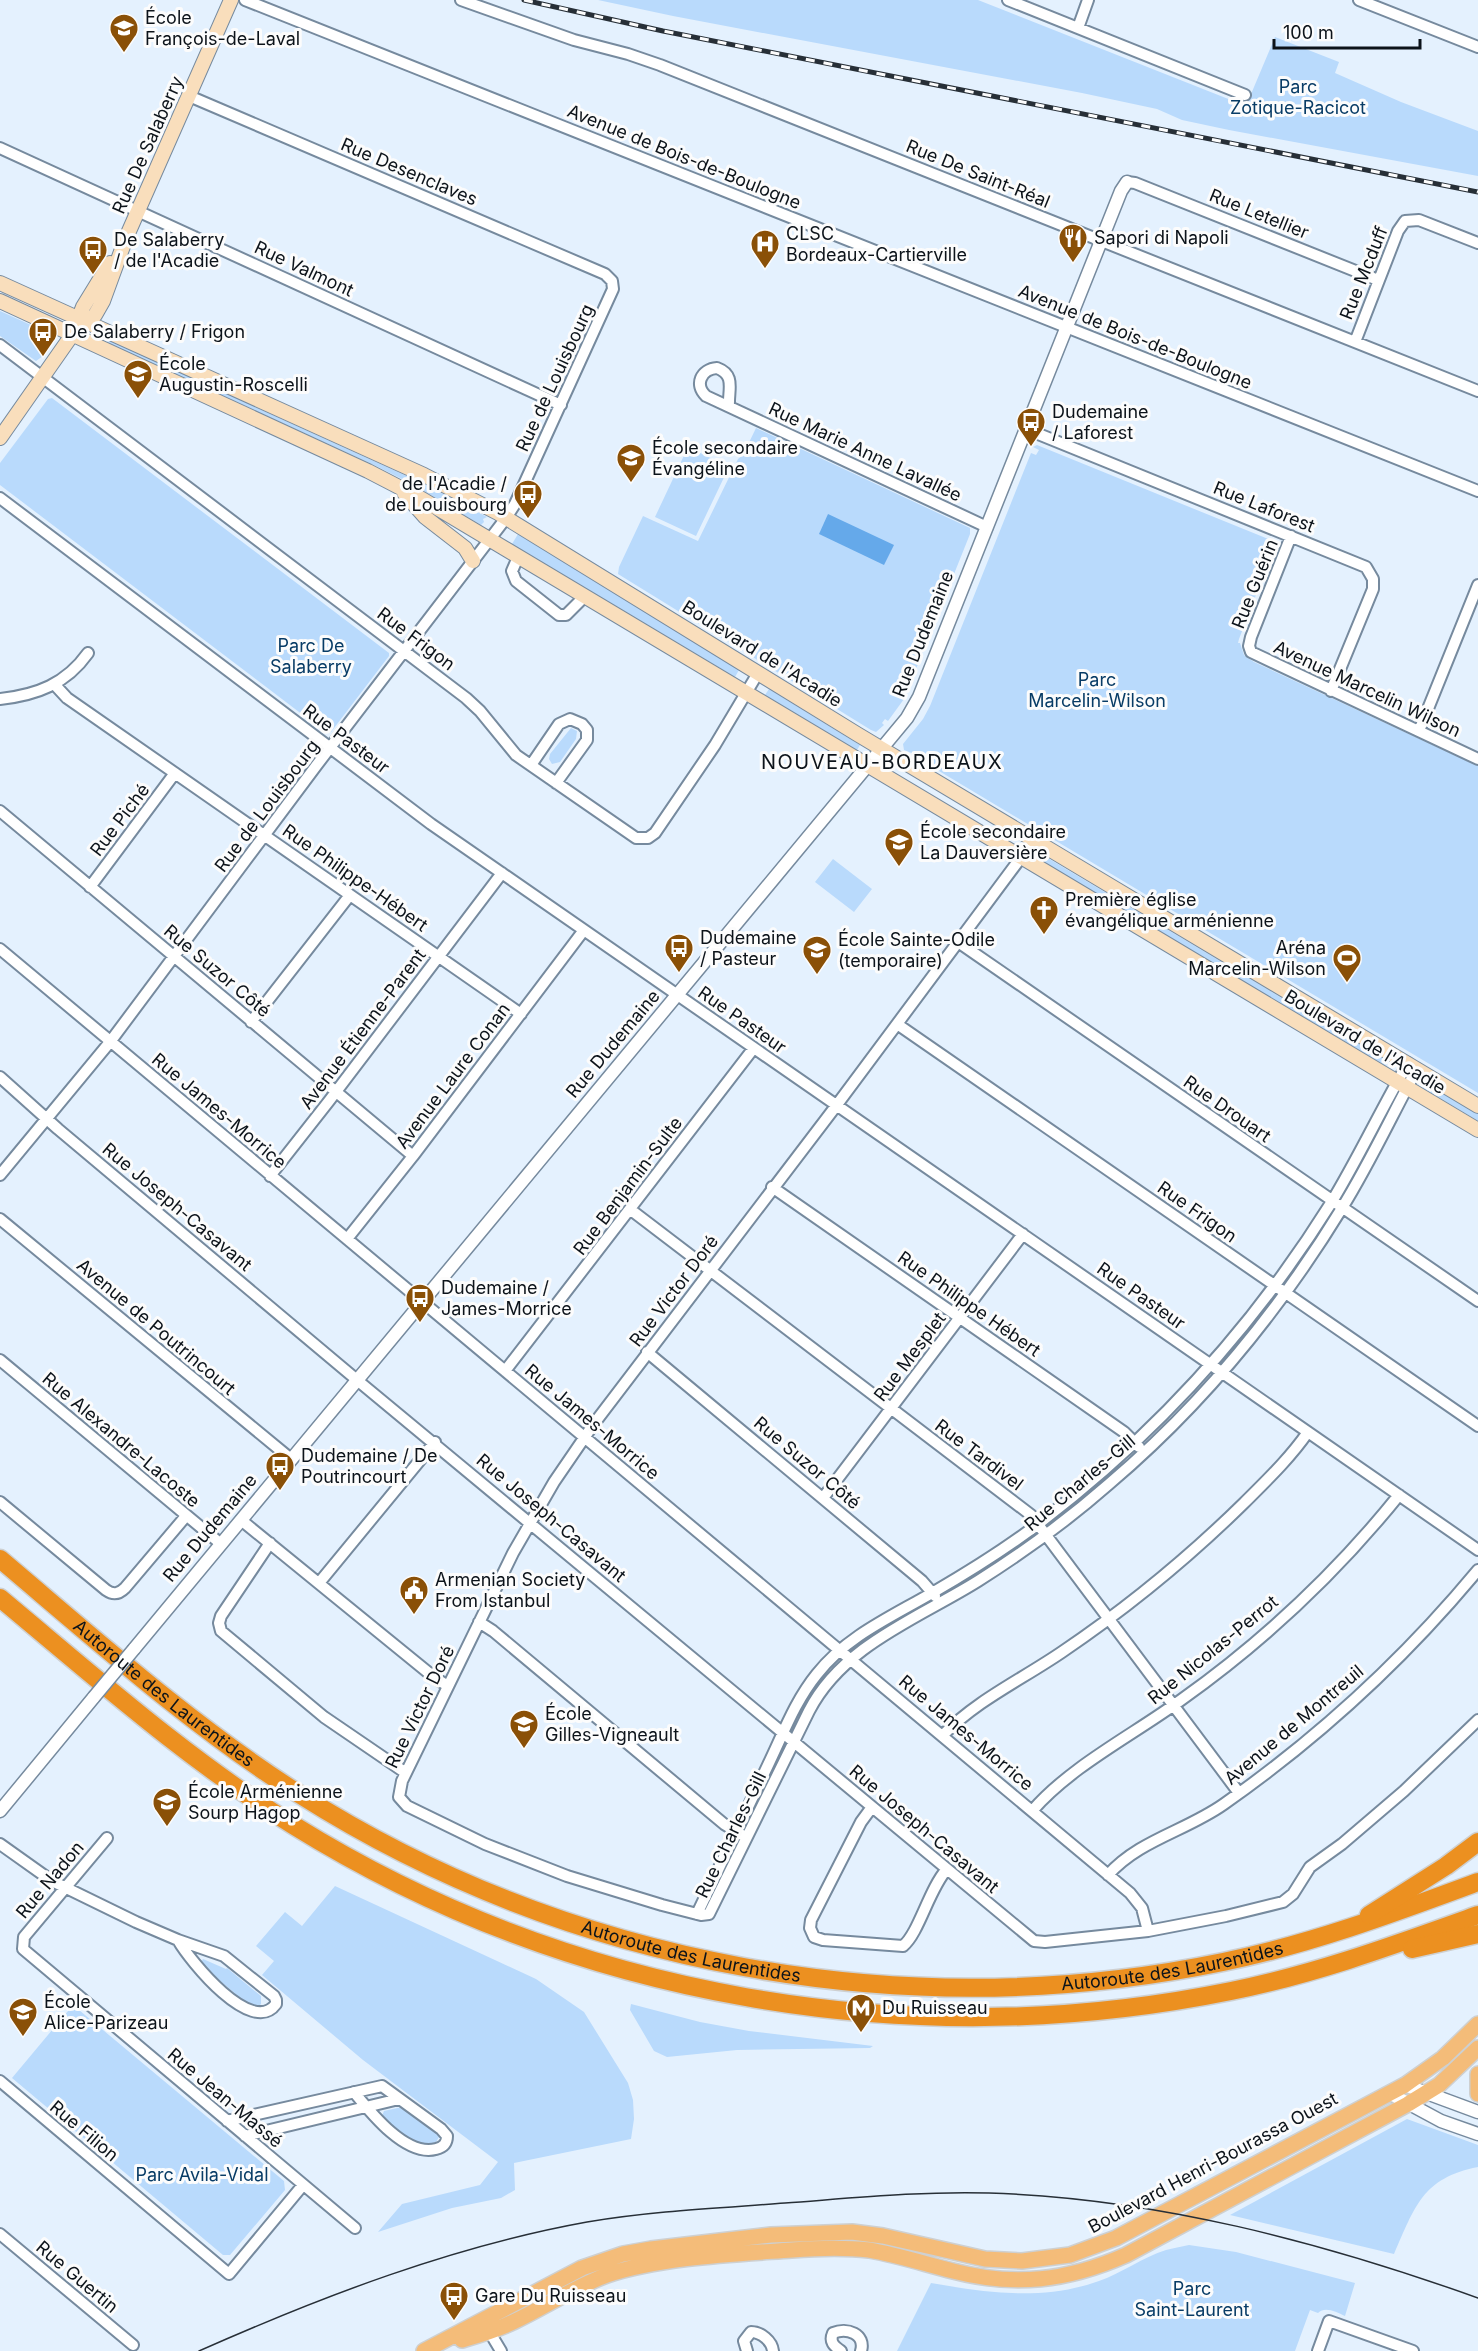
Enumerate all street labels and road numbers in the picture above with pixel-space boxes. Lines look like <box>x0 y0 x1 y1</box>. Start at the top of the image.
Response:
street label: Rue De Salaberry <box>108 73 187 217</box>
street label: Avenue de Bois-de-Boulogne <box>564 100 804 213</box>
street label: Rue Desenclaves <box>338 133 481 210</box>
street label: Rue De Saint-Réal <box>903 135 1053 212</box>
street label: Rue Letellier <box>1207 184 1312 243</box>
street label: Rue Mcduff <box>1335 223 1392 322</box>
street label: Rue Valmont <box>251 236 357 301</box>
street label: Avenue de Bois-de-Boulogne <box>1015 280 1255 393</box>
street label: Rue de Louisbourg <box>511 301 598 455</box>
street label: Rue Marie Anne Lavallée <box>766 398 965 505</box>
street label: Rue Laforest <box>1210 477 1318 536</box>
street label: Rue Guérin <box>1227 536 1282 632</box>
street label: Rue Dudemaine <box>888 568 957 700</box>
street label: Boulevard de l'Acadie <box>679 596 846 711</box>
street label: Rue Frigon <box>373 603 459 675</box>
street label: Avenue Marcelin Wilson <box>1270 636 1464 741</box>
street label: Rue Pasteur <box>299 699 394 778</box>
street label: Rue de Louisbourg <box>210 736 323 876</box>
street label: Rue Piché <box>86 779 154 860</box>
street label: Rue Philippe-Hébert <box>279 820 432 936</box>
street label: Rue Suzor Côté <box>160 920 275 1021</box>
street label: Avenue Étienne-Parent <box>295 944 430 1113</box>
street label: Rue Pasteur <box>694 982 790 1058</box>
street label: Rue Dudemaine <box>561 985 664 1102</box>
street label: Boulevard de l'Acadie <box>1281 985 1450 1098</box>
street label: Avenue Laure Conan <box>391 999 514 1153</box>
street label: Rue James-Morrice <box>148 1048 291 1173</box>
street label: Rue Drouart <box>1180 1071 1275 1146</box>
street label: Rue Benjamin-Sulte <box>569 1113 686 1259</box>
street label: Rue Joseph-Casavant <box>99 1138 256 1275</box>
street label: Rue Frigon <box>1154 1177 1241 1247</box>
street label: Rue Victor Doré <box>625 1231 722 1351</box>
street label: Rue Philippe Hébert <box>894 1247 1045 1361</box>
street label: Avenue de Poutrincourt <box>73 1254 240 1399</box>
street label: Rue Pasteur <box>1093 1258 1189 1334</box>
street label: Rue Mesplet <box>869 1308 950 1405</box>
street label: Rue James-Morrice <box>521 1359 664 1484</box>
street label: Rue Alexandre-Lacoste <box>39 1368 204 1511</box>
street label: Rue Suzor Côté <box>750 1412 865 1513</box>
street label: Rue Tardivel <box>931 1415 1027 1494</box>
street label: Rue Charles-Gill <box>1020 1430 1139 1535</box>
street label: Rue Joseph-Casavant <box>473 1449 630 1586</box>
street label: Rue Dudemaine <box>158 1469 261 1586</box>
street label: Rue Nicolas-Perrot <box>1143 1591 1282 1708</box>
street label: Autoroute des Laurentides <box>69 1615 259 1771</box>
street label: Rue Victor Doré <box>381 1642 458 1772</box>
street label: Avenue de Montreuil <box>1220 1660 1367 1789</box>
street label: Rue James-Morrice <box>895 1670 1038 1795</box>
street label: Rue Joseph-Casavant <box>846 1760 1003 1897</box>
street label: Rue Charles-Gill <box>691 1768 770 1901</box>
street label: Rue Nadon <box>11 1837 88 1922</box>
street label: Autoroute des Laurentides <box>579 1916 802 1986</box>
street label: Autoroute des Laurentides <box>1060 1937 1285 1994</box>
street label: Rue Jean-Massé <box>164 2043 287 2152</box>
street label: Boulevard Henri-Bourassa Ouest <box>1085 2088 1341 2237</box>
street label: Rue Filion <box>46 2096 123 2165</box>
street label: Rue Guertin <box>32 2236 122 2317</box>

